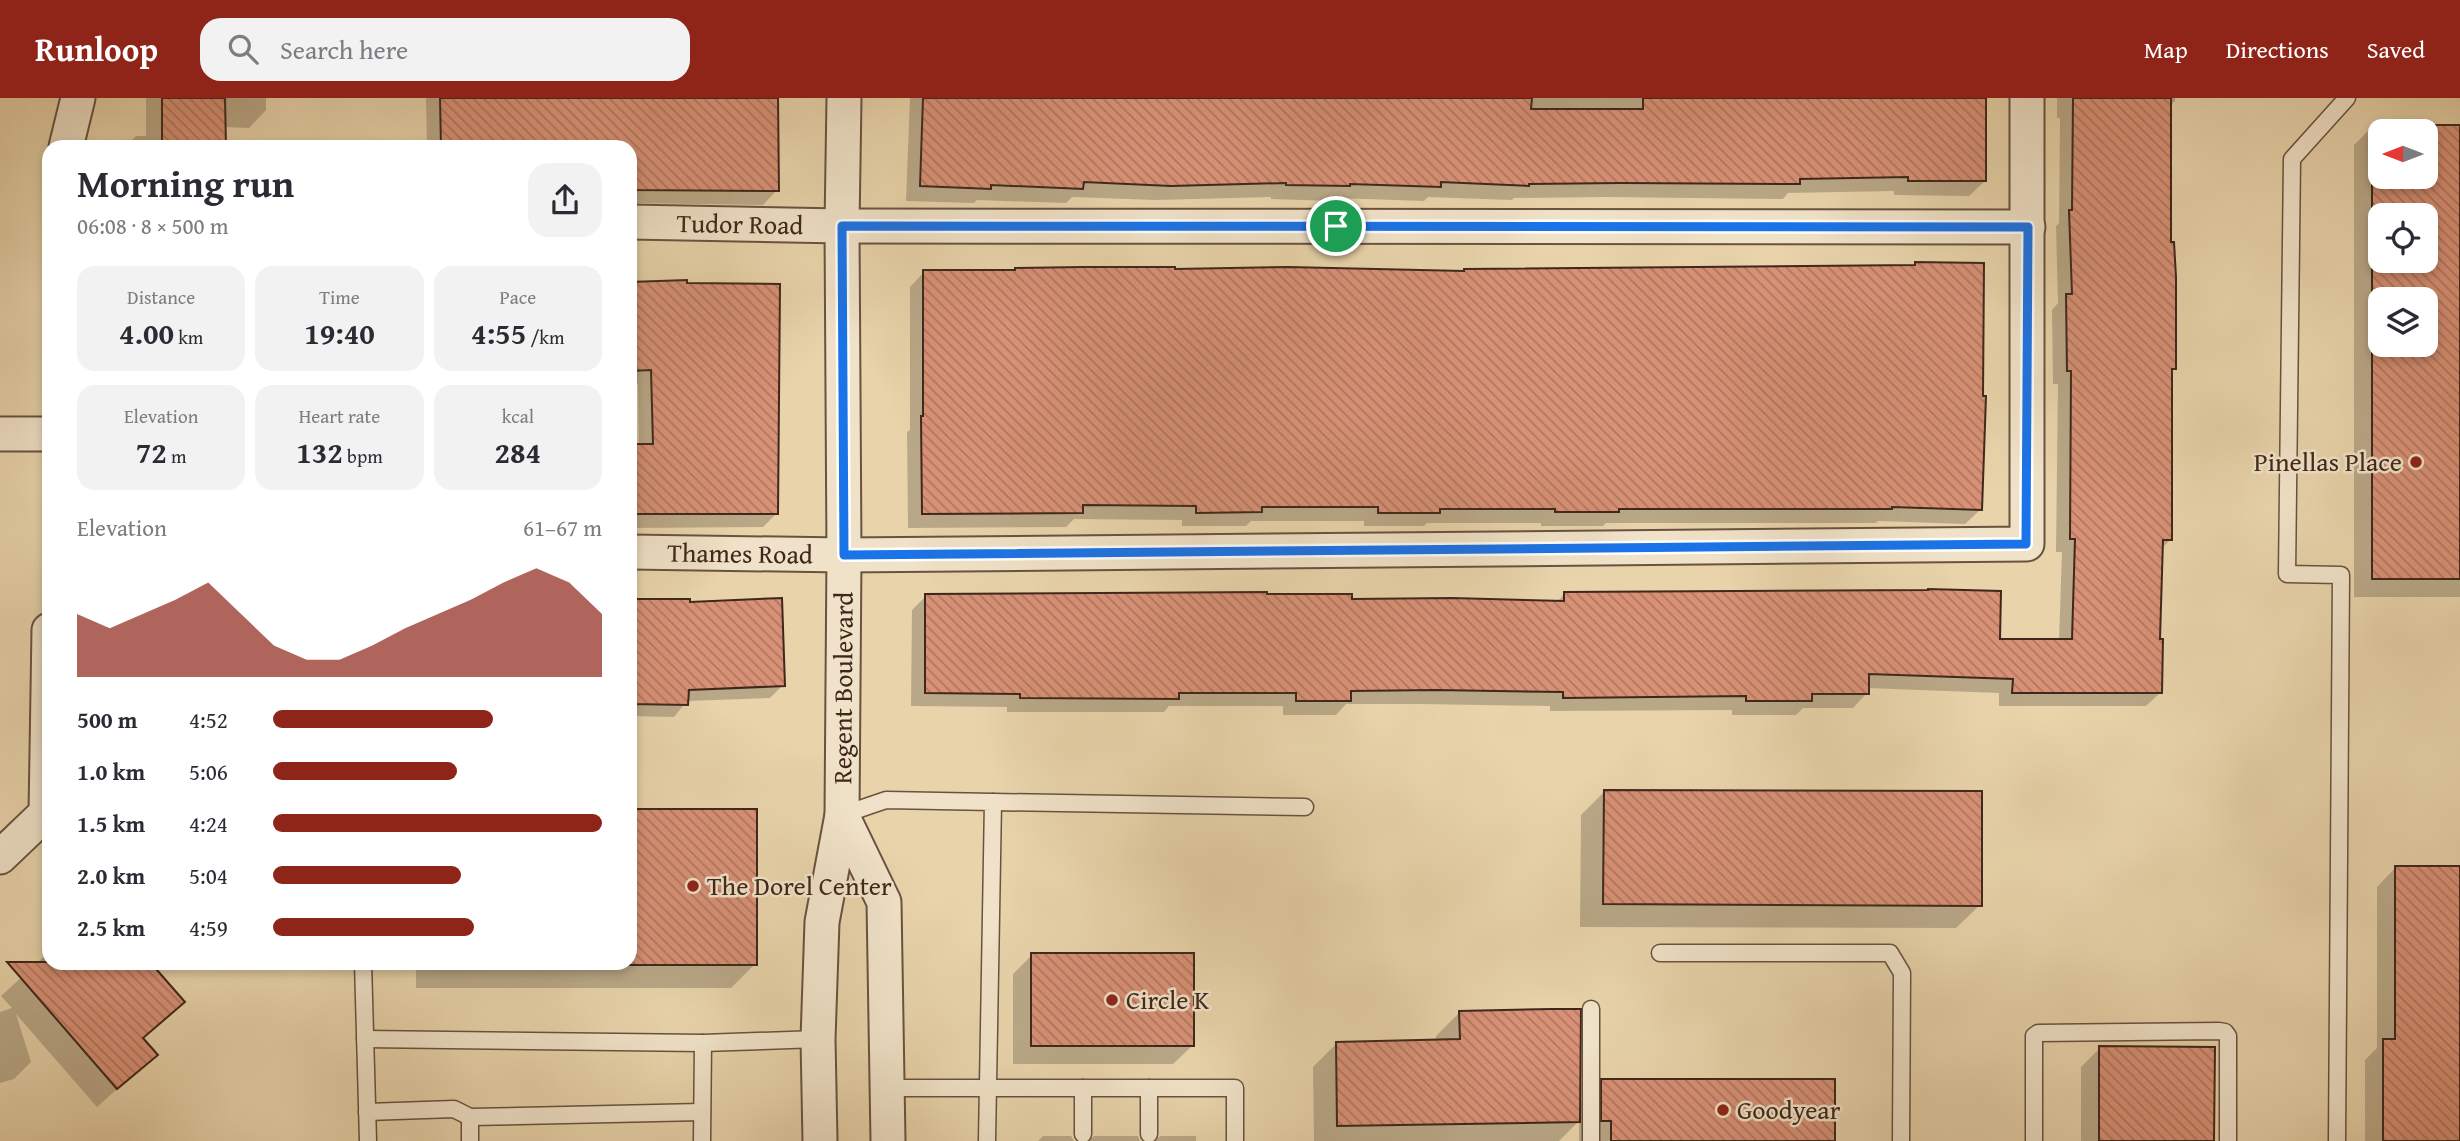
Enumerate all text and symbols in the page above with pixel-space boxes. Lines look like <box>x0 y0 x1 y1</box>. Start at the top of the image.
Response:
search box <box>200 18 690 81</box>
text: Runloop <box>35 25 158 73</box>
icon: search <box>224 30 262 68</box>
text: Search here <box>280 30 408 69</box>
text: Map <box>2144 32 2188 67</box>
text: Directions <box>2226 32 2329 67</box>
text: Saved <box>2367 32 2425 67</box>
north arrow <box>2368 119 2438 189</box>
map controls <box>2368 119 2438 357</box>
text: Morning run <box>77 155 294 211</box>
button: share <box>528 163 602 237</box>
pin <box>1306 196 1366 256</box>
street label: Tudor Road <box>676 203 804 244</box>
button: locate <box>2368 203 2438 273</box>
icon: arrive <box>1317 207 1355 245</box>
text: 06:08 · 8 × 500 m <box>77 209 229 242</box>
text: Distance <box>127 283 195 311</box>
text: Time <box>319 283 360 311</box>
text: Pace <box>500 283 536 311</box>
button: layers <box>2368 287 2438 357</box>
text: 4.00 <box>119 311 174 355</box>
text: 19:40 <box>304 311 375 355</box>
text: 4:55 <box>471 311 526 355</box>
text: km <box>174 323 203 351</box>
text: /km <box>526 323 565 351</box>
text: Elevation <box>124 402 198 430</box>
text: Heart rate <box>299 402 380 430</box>
text: kcal <box>502 402 534 430</box>
text: 72 <box>136 430 167 474</box>
text: 132 <box>296 430 343 474</box>
text: 284 <box>495 430 541 474</box>
text: m <box>167 442 187 470</box>
text: bpm <box>343 442 383 470</box>
place label: Pinellas Place <box>2254 442 2402 481</box>
marker: Pinellas Place <box>2408 454 2424 470</box>
text: Elevation <box>77 511 167 544</box>
text: 61–67 m <box>523 511 602 544</box>
street label: Thames Road <box>667 533 813 574</box>
street label: Regent Boulevard <box>822 591 863 784</box>
text: 500 m <box>77 703 138 736</box>
text: 4:52 <box>189 703 228 736</box>
text: 1.0 km <box>77 755 145 788</box>
text: 5:06 <box>189 755 228 788</box>
text: 1.5 km <box>77 807 145 840</box>
text: 4:24 <box>189 807 228 840</box>
text: 2.0 km <box>77 859 145 892</box>
text: 5:04 <box>189 859 228 892</box>
place label: The Dorel Center <box>707 866 892 905</box>
marker: The Dorel Center <box>685 878 701 894</box>
text: 2.5 km <box>77 911 145 944</box>
text: 4:59 <box>189 911 228 944</box>
place label: Circle K <box>1126 980 1210 1019</box>
marker: Circle K <box>1104 992 1120 1008</box>
place label: Goodyear <box>1737 1090 1841 1129</box>
marker: Goodyear <box>1715 1102 1731 1118</box>

